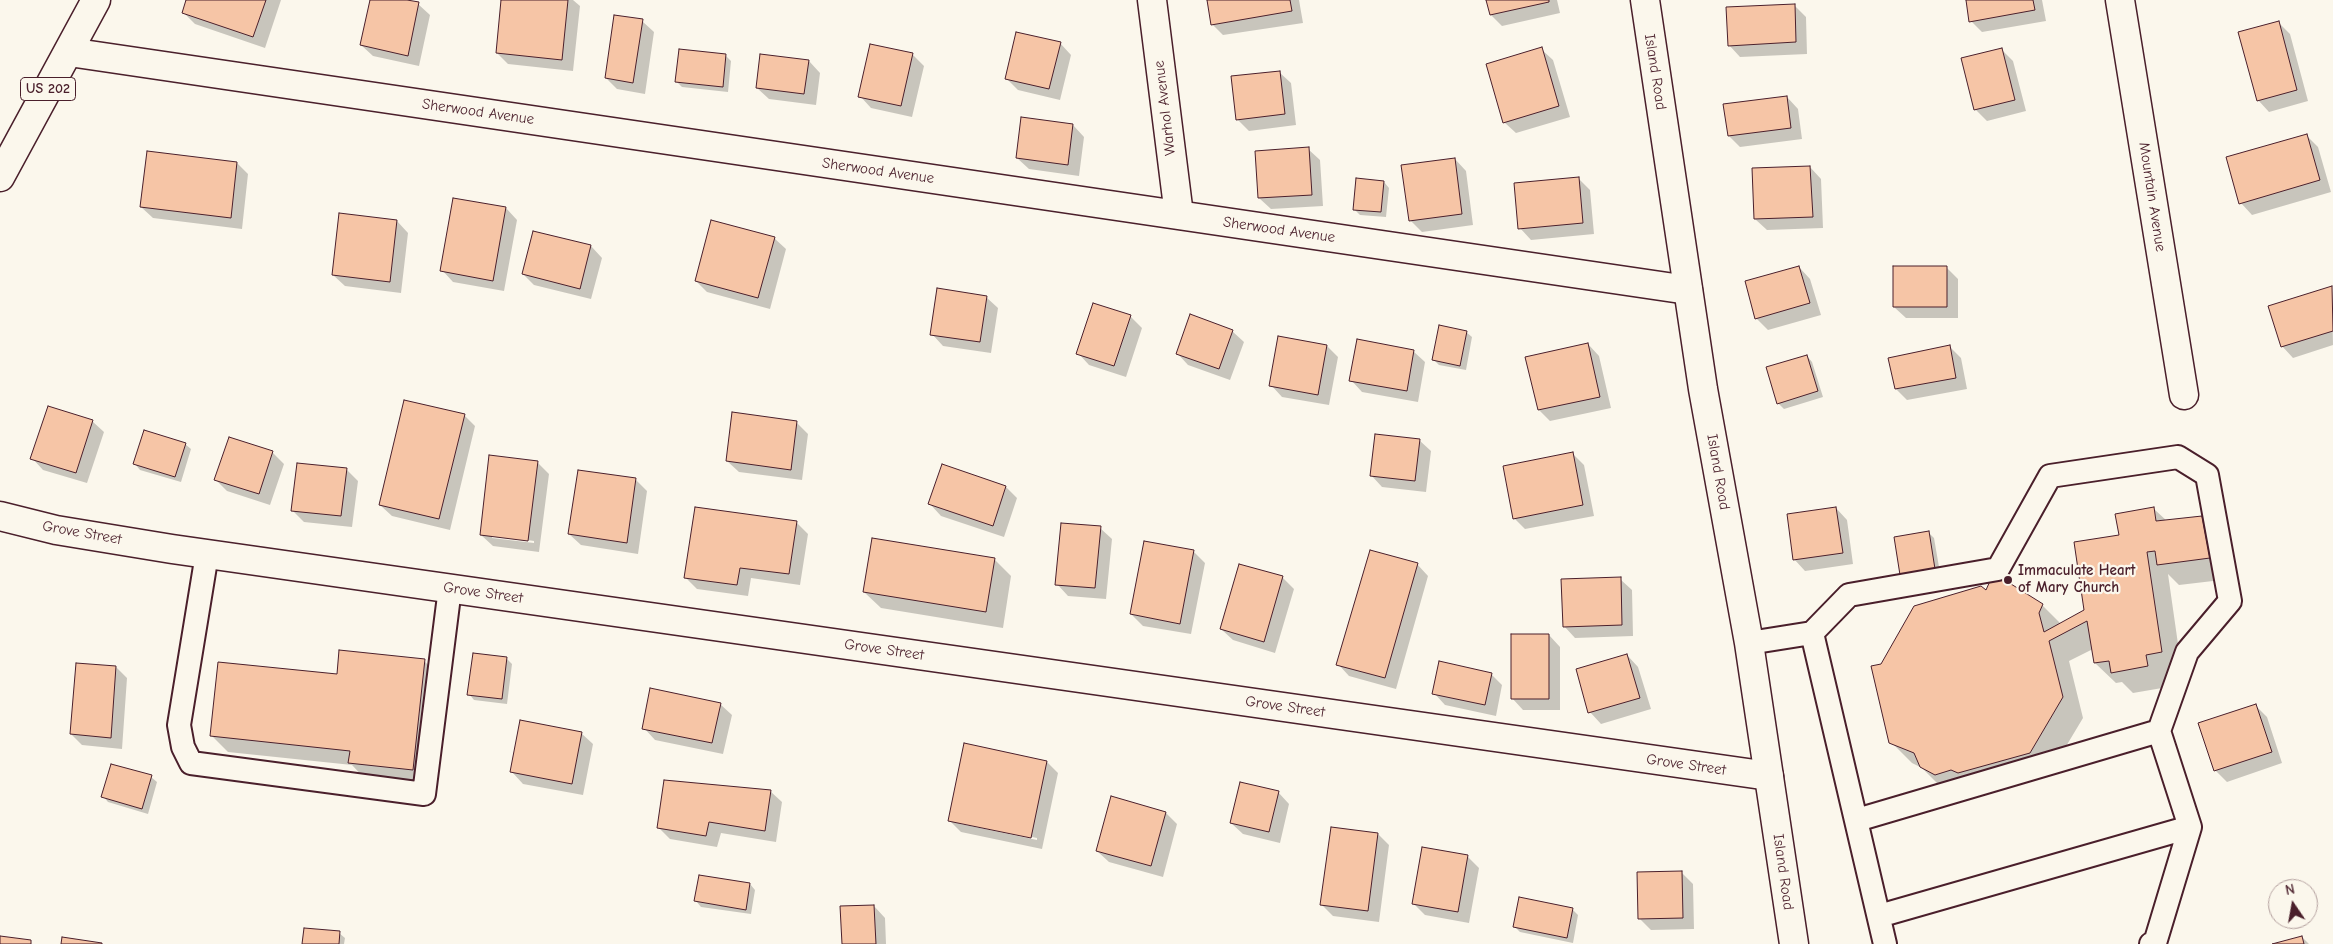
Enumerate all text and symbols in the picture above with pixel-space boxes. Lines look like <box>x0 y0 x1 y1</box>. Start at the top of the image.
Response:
street label: Island Road <box>1640 33 1670 111</box>
street label: Warhol Avenue <box>1150 59 1180 157</box>
road number: US 202 <box>20 78 76 100</box>
street label: Sherwood Avenue <box>421 95 535 129</box>
street label: Mountain Avenue <box>2134 141 2170 253</box>
street label: Sherwood Avenue <box>821 154 935 188</box>
street label: Sherwood Avenue <box>1222 213 1336 247</box>
street label: Island Road <box>1702 433 1734 511</box>
street label: Grove Street <box>41 517 123 549</box>
place label: Immaculate Heart of Mary Church <box>2018 562 2135 597</box>
marker: Immaculate Heart of Mary Church <box>2002 574 2014 586</box>
street label: Grove Street <box>442 579 524 607</box>
street label: Grove Street <box>843 636 925 664</box>
street label: Grove Street <box>1244 693 1326 721</box>
street label: Grove Street <box>1645 751 1727 779</box>
street label: Island Road <box>1769 833 1797 911</box>
north arrow <box>2268 879 2318 929</box>
text: N <box>2284 881 2296 899</box>

